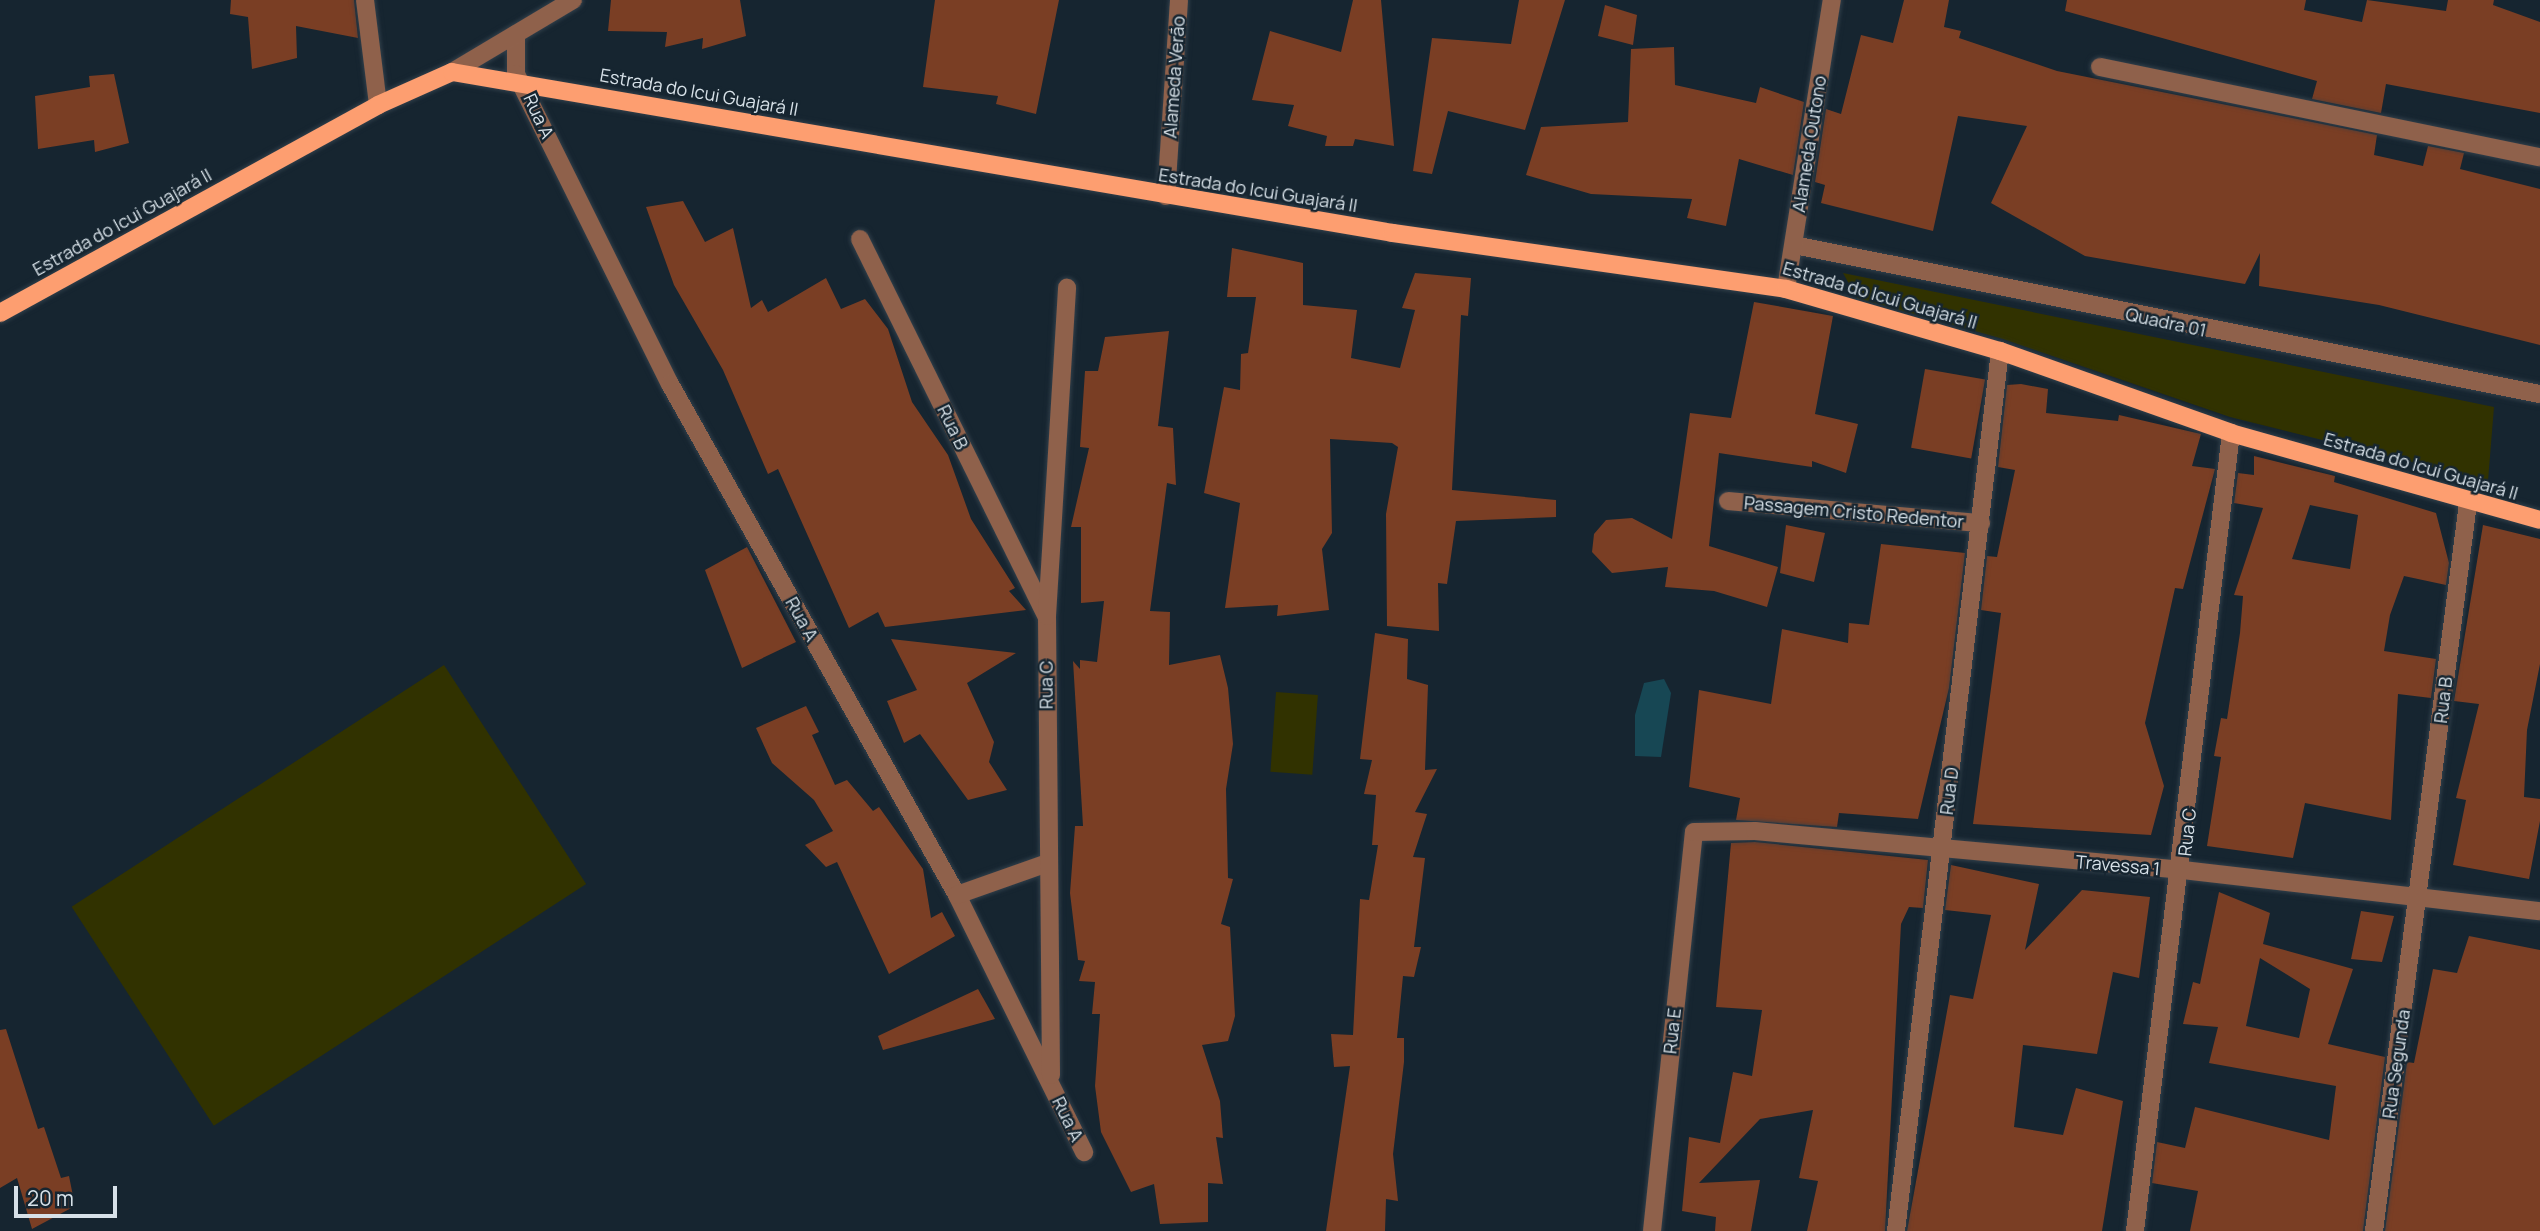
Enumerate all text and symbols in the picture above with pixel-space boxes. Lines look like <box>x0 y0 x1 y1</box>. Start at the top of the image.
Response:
street label: Alameda Verão <box>1159 15 1189 139</box>
street label: Estrada do Icui Guajará II <box>598 64 800 120</box>
street label: Alameda Outono <box>1788 74 1830 214</box>
street label: Rua A <box>519 90 559 142</box>
street label: Estrada do Icui Guajará II <box>29 164 215 280</box>
street label: Estrada do Icui Guajará II <box>1157 164 1359 216</box>
street label: Estrada do Icui Guajará II <box>1780 257 1980 333</box>
street label: Quadra 01 <box>2124 303 2208 341</box>
street label: Rua B <box>933 401 973 453</box>
street label: Estrada do Icui Guajará II <box>2321 428 2521 504</box>
street label: Passagem Cristo Redentor <box>1743 492 1965 532</box>
street label: Rua A <box>781 593 823 645</box>
street label: Rua C <box>1035 661 1057 709</box>
street label: Rua B <box>2429 676 2457 724</box>
street label: Rua D <box>1935 766 1963 816</box>
street label: Rua C <box>2174 807 2200 857</box>
street label: Travessa 1 <box>2075 851 2161 879</box>
street label: Rua E <box>1659 1007 1685 1055</box>
street label: Rua Segunda <box>2378 1008 2414 1120</box>
street label: Rua A <box>1048 1093 1088 1145</box>
scale bar <box>18 1172 121 1216</box>
text: 20 m <box>27 1184 74 1212</box>

